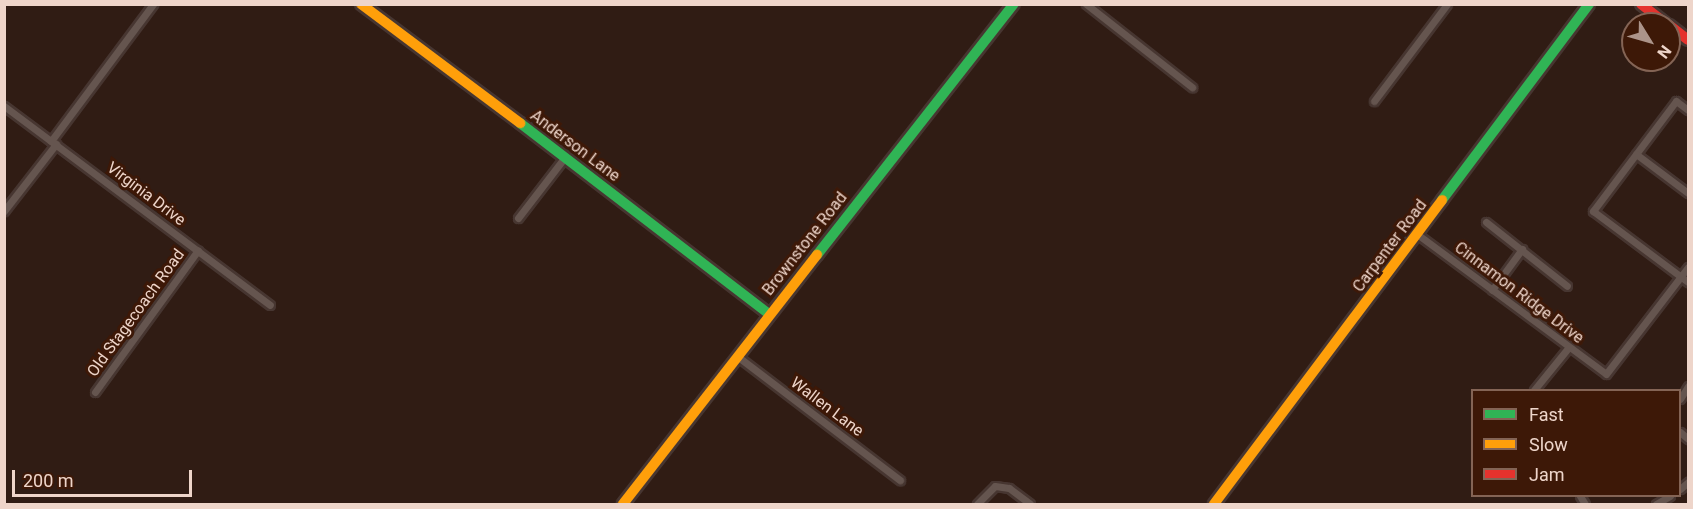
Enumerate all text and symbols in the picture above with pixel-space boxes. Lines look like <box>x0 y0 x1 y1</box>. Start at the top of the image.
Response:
north arrow <box>1621 12 1681 72</box>
text: N <box>1653 42 1675 62</box>
street label: Anderson Lane <box>526 106 624 186</box>
street label: Virginia Drive <box>103 158 189 230</box>
street label: Brownstone Road <box>759 189 851 299</box>
street label: Carpenter Road <box>1349 196 1431 296</box>
street label: Cinnamon Ridge Drive <box>1451 238 1587 348</box>
street label: Old Stagecoach Road <box>83 246 189 380</box>
street label: Wallen Lane <box>787 373 867 441</box>
legend <box>1471 389 1681 497</box>
text: Fast <box>1529 404 1564 425</box>
text: Slow <box>1529 434 1568 455</box>
scale bar <box>15 458 195 496</box>
text: Jam <box>1529 464 1565 485</box>
text: 200 m <box>23 470 74 491</box>

